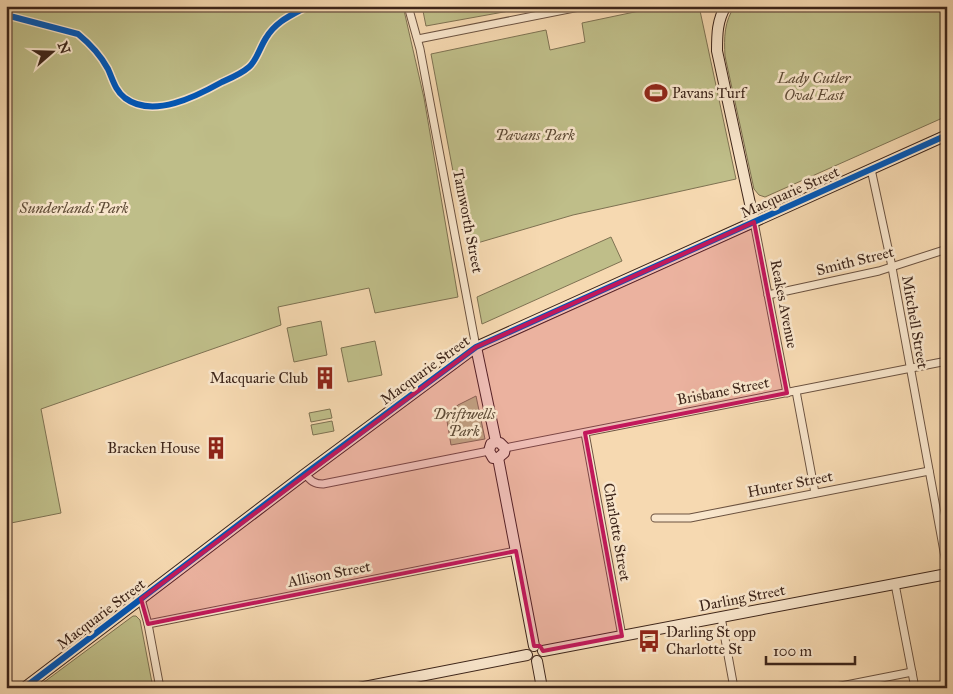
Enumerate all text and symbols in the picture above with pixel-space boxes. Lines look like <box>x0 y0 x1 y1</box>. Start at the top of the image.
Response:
north arrow <box>28 28 78 78</box>
text: N <box>54 39 74 56</box>
park label: Lady Cutler Oval East <box>776 69 851 104</box>
sports icon: Pavans Turf <box>643 80 669 106</box>
place label: Pavans Turf <box>672 84 748 102</box>
park label: Pavans Park <box>495 126 575 144</box>
street label: Macquarie Street <box>738 162 843 223</box>
street label: Tamworth Street <box>449 168 487 275</box>
park label: Sunderlands Park <box>19 199 129 217</box>
street label: Smith Street <box>814 242 896 279</box>
street label: Reakes Avenue <box>767 258 801 350</box>
street label: Mitchell Street <box>898 274 932 371</box>
street label: Macquarie Street <box>377 331 474 409</box>
building icon: Macquarie Club <box>312 365 338 391</box>
place label: Macquarie Club <box>210 369 308 388</box>
street label: Brisbane Street <box>675 373 771 409</box>
park label: Driftwells Park <box>433 405 496 440</box>
building icon: Bracken House <box>203 435 229 461</box>
place label: Bracken House <box>107 439 200 457</box>
street label: Hunter Street <box>746 467 835 501</box>
street label: Charlotte Street <box>599 481 635 583</box>
street label: Allison Street <box>285 557 373 591</box>
street label: Macquarie Street <box>53 574 150 654</box>
street label: Darling Street <box>697 581 787 615</box>
place label: Darling St opp Charlotte St <box>666 623 756 658</box>
bus stop icon: Darling St opp Charlotte St <box>636 628 662 654</box>
scale bar <box>766 634 854 666</box>
text: 100 m <box>773 642 813 660</box>

